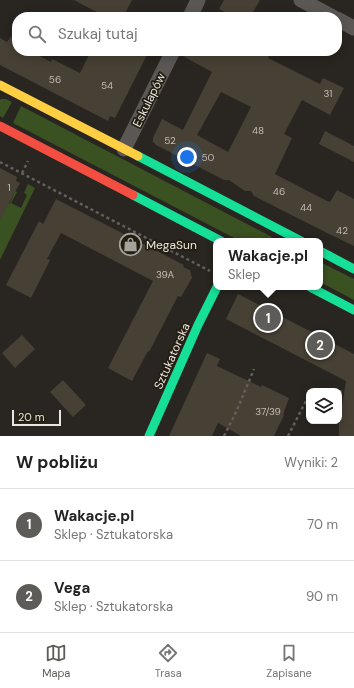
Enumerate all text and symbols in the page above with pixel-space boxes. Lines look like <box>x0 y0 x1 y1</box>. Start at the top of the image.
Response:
search box <box>12 12 342 56</box>
icon: search <box>26 23 48 45</box>
text: Szukaj tutaj <box>58 24 138 44</box>
street label: Eskulapów <box>129 70 169 130</box>
house number: 56 <box>49 73 61 86</box>
house number: 54 <box>101 79 113 92</box>
house number: 31 <box>324 87 332 100</box>
house number: 48 <box>252 124 264 137</box>
house number: 52 <box>164 134 176 147</box>
your location <box>177 147 197 167</box>
house number: 50 <box>202 151 215 164</box>
house number: 1 <box>7 181 11 194</box>
house number: 46 <box>273 185 285 198</box>
house number: 44 <box>300 201 312 214</box>
house number: 42 <box>336 224 348 237</box>
shop icon: MegaSun <box>118 232 144 258</box>
place label: MegaSun <box>146 237 197 253</box>
popup <box>213 238 323 290</box>
text: Wakacje.pl <box>228 246 308 266</box>
text: Sklep <box>228 266 260 283</box>
house number: 39A <box>156 268 174 281</box>
pin: 1 <box>255 303 281 333</box>
street label: Sztukatorska <box>150 320 194 392</box>
pin: 2 <box>307 330 333 360</box>
map controls <box>306 388 342 424</box>
button: layers <box>306 388 342 424</box>
house number: 37/39 <box>255 405 281 418</box>
scale bar <box>12 408 61 427</box>
text: 20 m <box>18 410 44 424</box>
text: W pobliżu <box>16 451 98 473</box>
text: Wyniki: 2 <box>284 454 338 471</box>
text: Wakacje.pl <box>54 506 134 526</box>
text: 1 <box>27 516 31 533</box>
text: 70 m <box>307 516 338 533</box>
text: Sklep · Sztukatorska <box>54 526 173 543</box>
text: Vega <box>54 578 90 598</box>
text: 2 <box>25 588 33 605</box>
text: 90 m <box>306 588 338 605</box>
text: Sklep · Sztukatorska <box>54 598 173 615</box>
tab: Mapa <box>42 642 70 680</box>
tab: Trasa <box>155 642 182 680</box>
tab: Zapisane <box>266 642 312 680</box>

